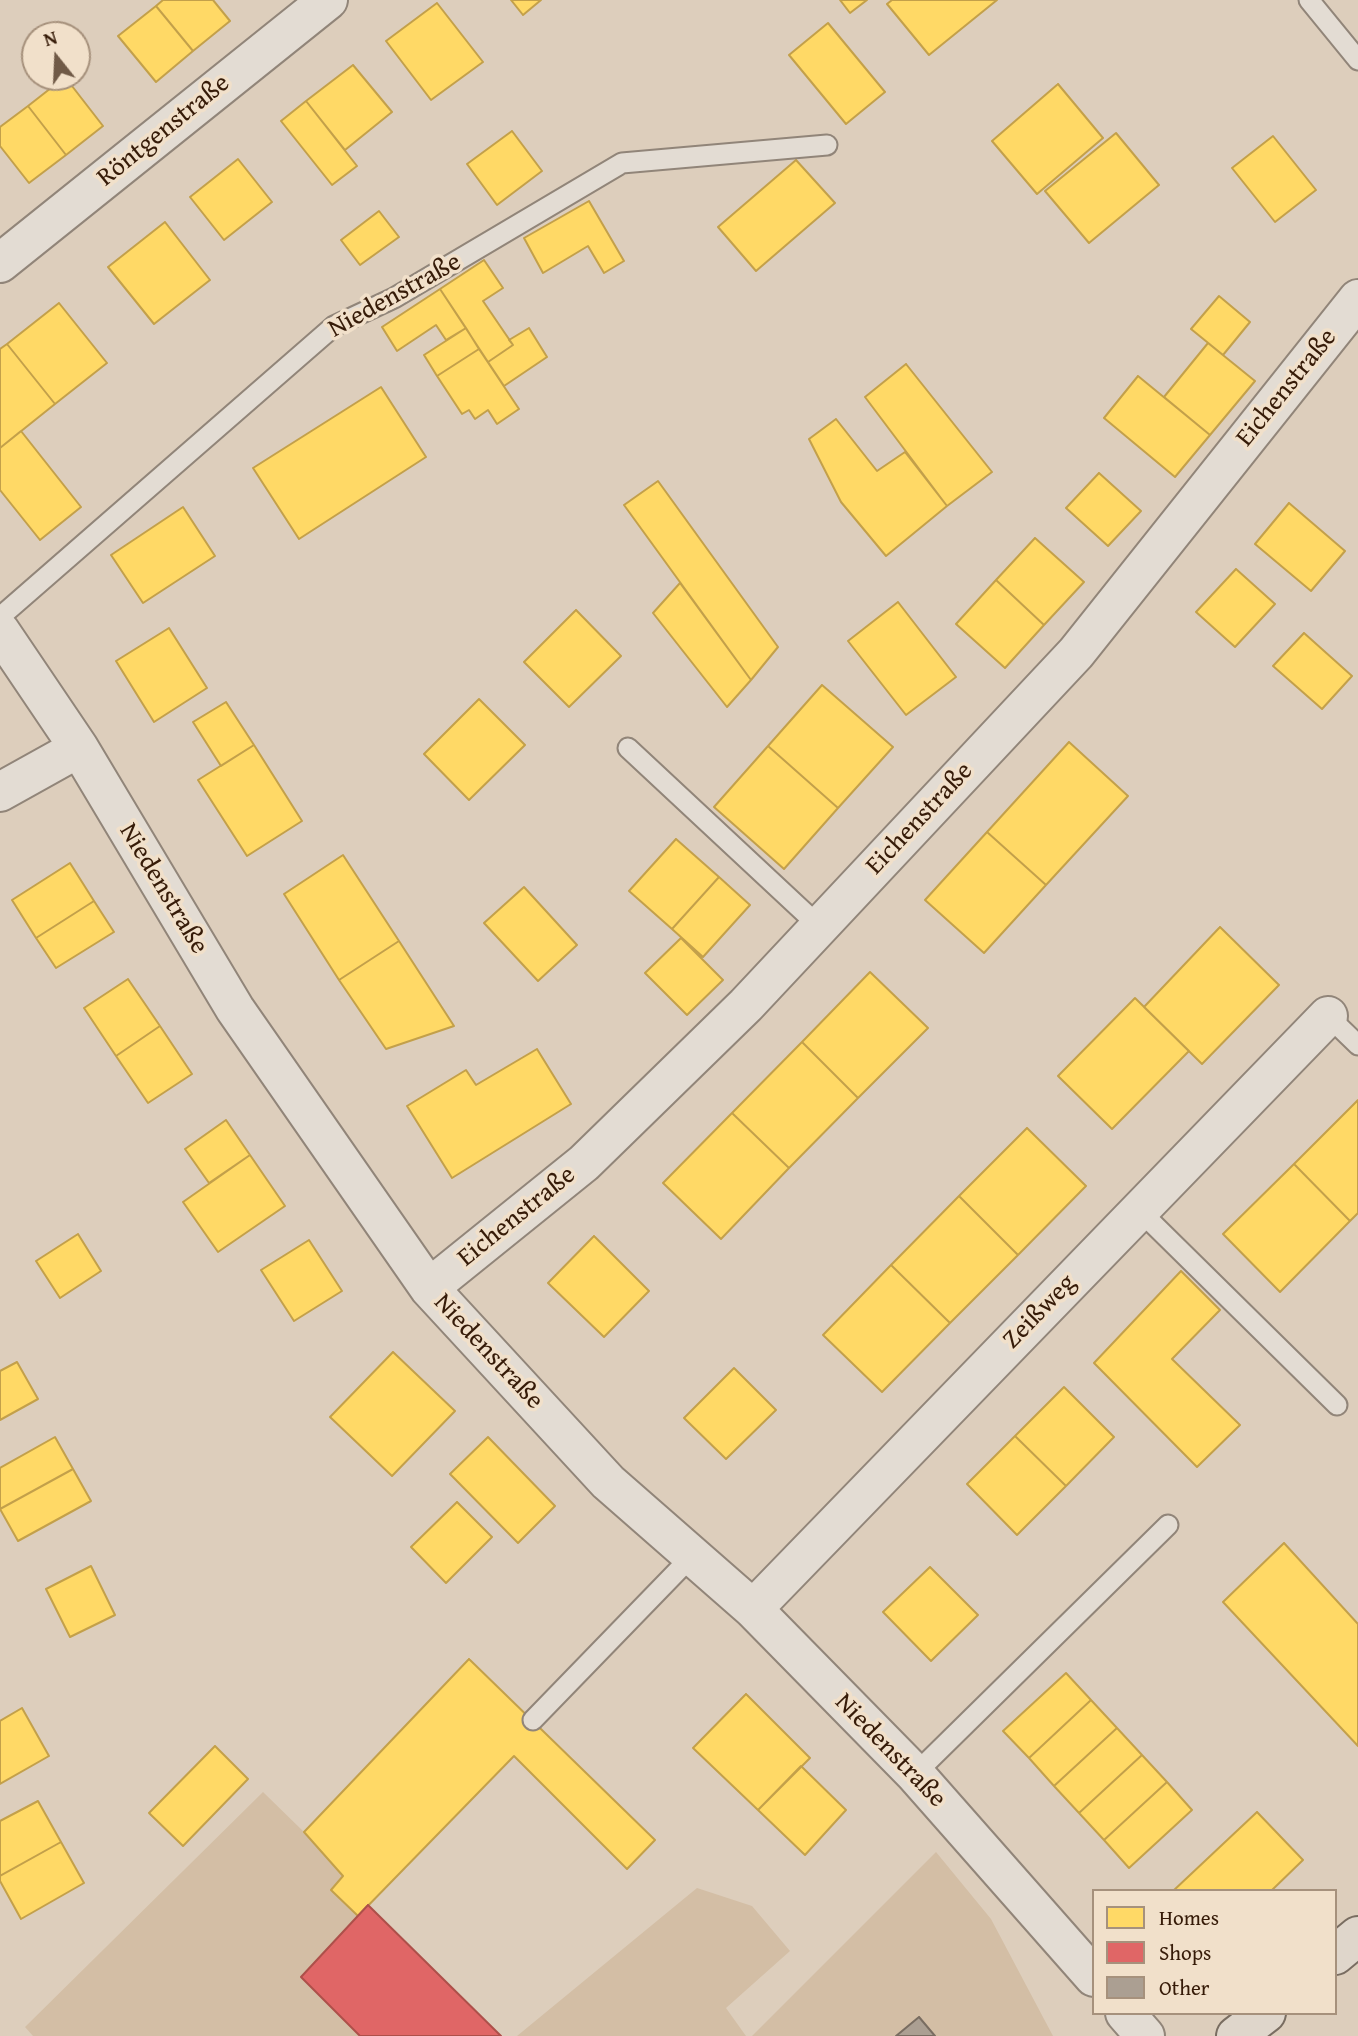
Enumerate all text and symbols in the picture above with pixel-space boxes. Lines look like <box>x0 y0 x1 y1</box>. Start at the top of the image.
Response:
north arrow <box>21 21 91 91</box>
text: N <box>40 23 60 53</box>
street label: Röntgenstraße <box>91 68 237 194</box>
street label: Niedenstraße <box>323 247 467 345</box>
street label: Eichenstraße <box>1230 323 1344 453</box>
street label: Eichenstraße <box>860 756 980 882</box>
street label: Niedenstraße <box>112 818 214 960</box>
street label: Eichenstraße <box>452 1160 582 1274</box>
street label: Zeißweg <box>997 1268 1083 1356</box>
street label: Niedenstraße <box>427 1288 549 1416</box>
street label: Niedenstraße <box>828 1687 952 1815</box>
legend <box>1092 1889 1337 2015</box>
text: Homes <box>1159 1902 1219 1933</box>
text: Shops <box>1159 1937 1211 1968</box>
text: Other <box>1159 1972 1209 2003</box>

